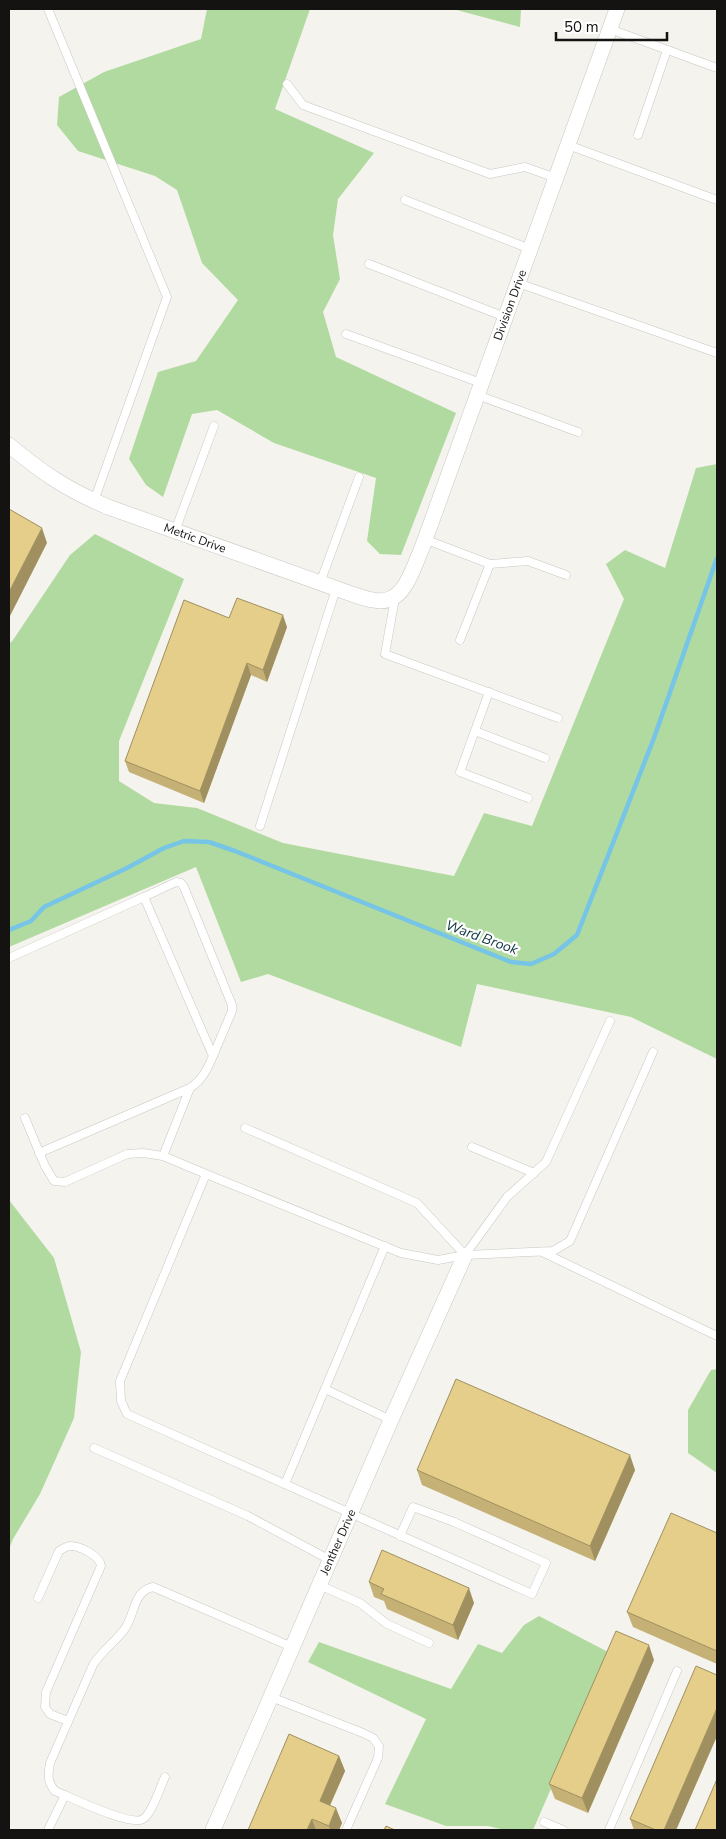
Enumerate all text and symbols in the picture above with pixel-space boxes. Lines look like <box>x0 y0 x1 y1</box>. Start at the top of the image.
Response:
scale bar <box>556 10 667 42</box>
text: 50 m <box>564 17 599 37</box>
street label: Division Drive <box>490 267 530 343</box>
street label: Metric Drive <box>162 519 228 557</box>
water label: Ward Brook <box>443 916 522 960</box>
street label: Jenther Drive <box>316 1507 360 1578</box>

